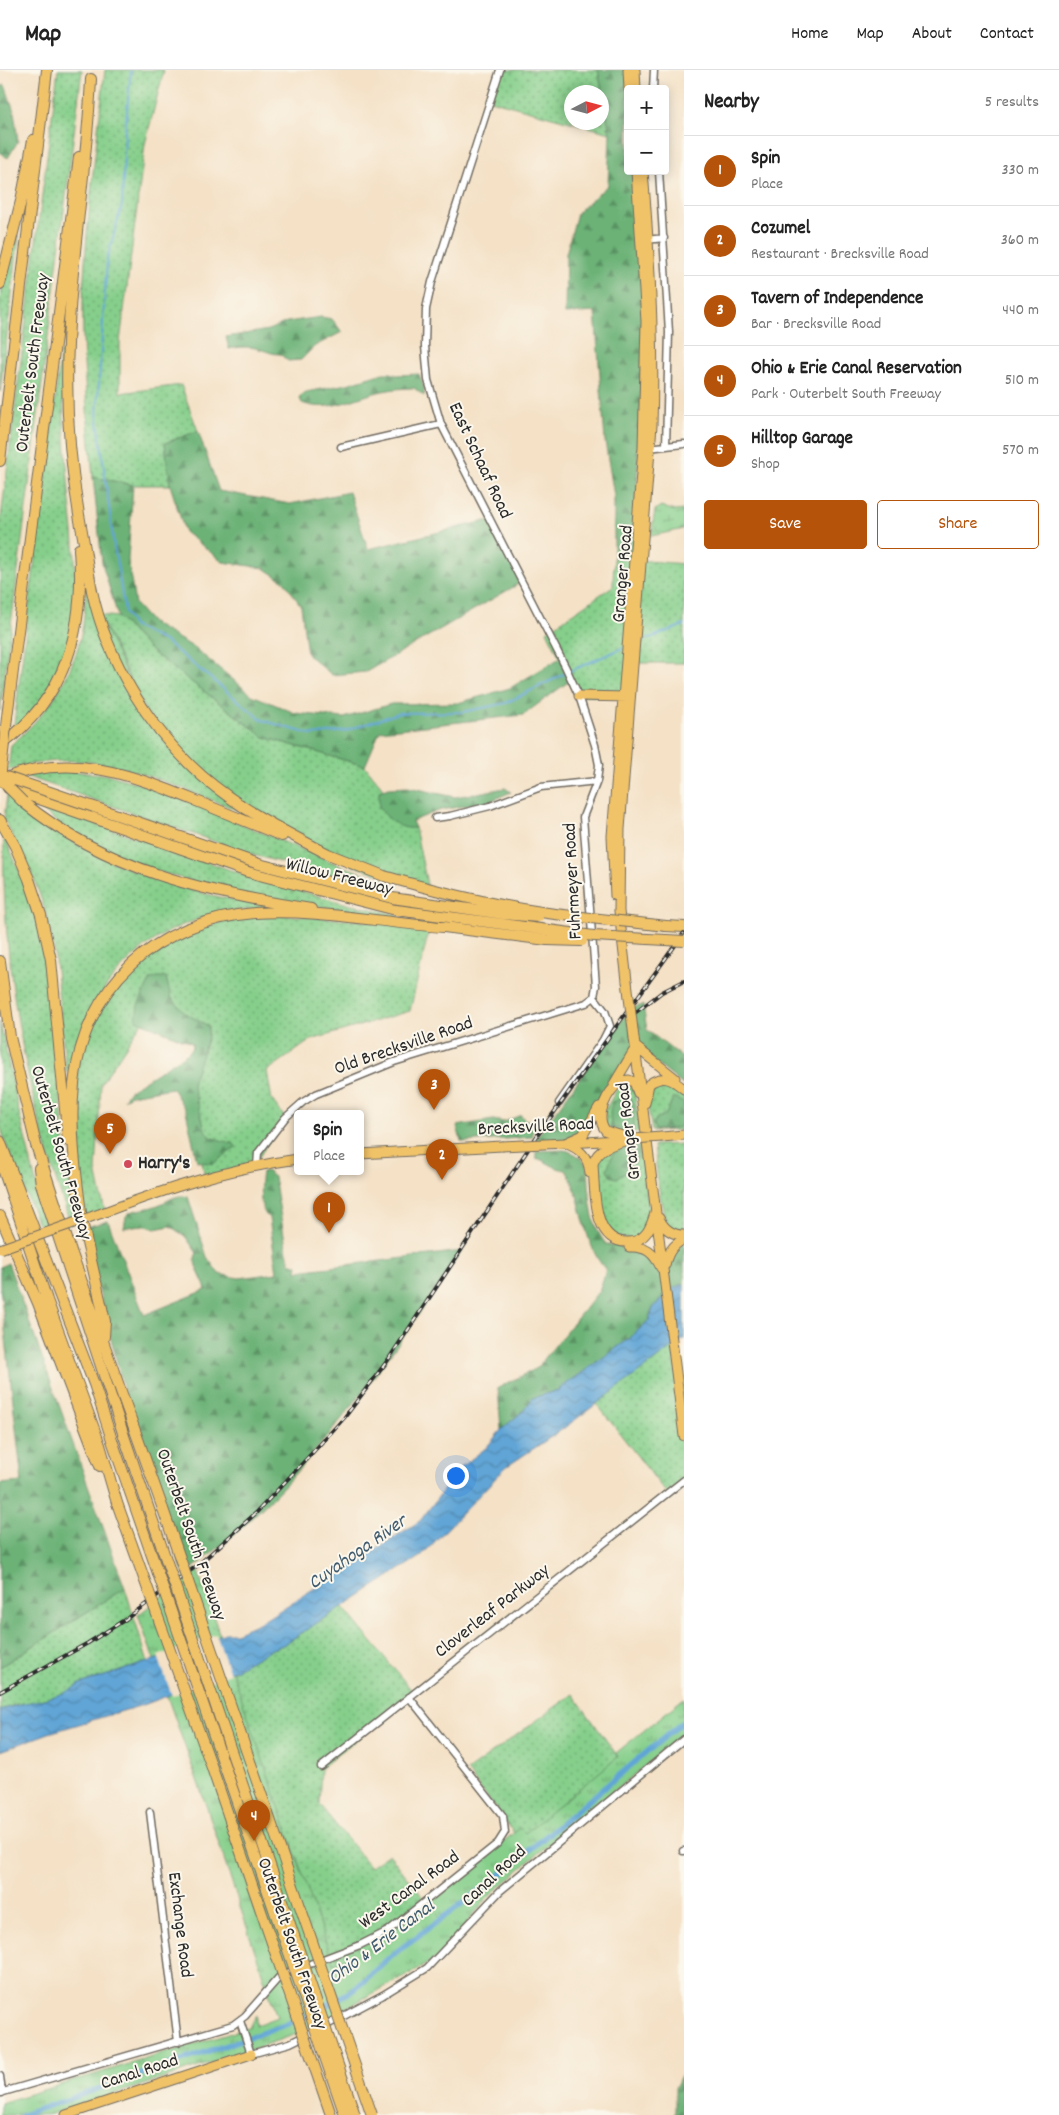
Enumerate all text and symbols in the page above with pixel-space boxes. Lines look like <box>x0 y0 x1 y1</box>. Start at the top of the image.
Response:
text: Map <box>25 18 61 52</box>
text: Home <box>791 22 828 47</box>
text: Map <box>856 22 884 47</box>
text: About <box>912 22 952 47</box>
text: Contact <box>980 22 1034 47</box>
north arrow <box>564 85 609 130</box>
map controls <box>624 85 669 175</box>
button: + <box>624 85 669 130</box>
text: Nearby <box>704 88 759 118</box>
text: 5 results <box>985 91 1039 114</box>
button: − <box>624 130 669 175</box>
text: Spin <box>751 146 780 173</box>
text: 1 <box>718 159 722 182</box>
text: 330 m <box>1001 159 1039 182</box>
text: Place <box>751 173 783 196</box>
text: Cozumel <box>751 216 810 243</box>
text: 2 <box>717 229 724 252</box>
text: 360 m <box>1001 229 1039 252</box>
text: Restaurant · Brecksville Road <box>751 243 929 266</box>
street label: Outerbelt South Freeway <box>10 272 58 454</box>
text: Tavern of Independence <box>751 286 923 313</box>
text: 3 <box>716 299 724 322</box>
text: 440 m <box>1002 299 1039 322</box>
text: Bar · Brecksville Road <box>751 313 881 336</box>
text: Ohio & Erie Canal Reservation <box>751 356 962 383</box>
text: 4 <box>717 369 723 392</box>
text: 510 m <box>1005 369 1039 392</box>
text: Park · Outerbelt South Freeway <box>751 383 941 406</box>
street label: East Schaaf Road <box>440 398 518 524</box>
text: Hilltop Garage <box>751 426 853 453</box>
text: 5 <box>716 439 724 462</box>
text: 570 m <box>1002 439 1039 462</box>
text: Shop <box>751 453 780 476</box>
button: Save <box>704 500 867 549</box>
button: Share <box>877 500 1039 549</box>
street label: Granger Road <box>606 524 642 624</box>
street label: Fuhrmeyer Road <box>557 822 591 940</box>
street label: Willow Freeway <box>283 852 396 904</box>
street label: Old Brecksville Road <box>331 1011 477 1083</box>
street label: Outerbelt South Freeway <box>22 1063 98 1244</box>
pin: 3 <box>418 1069 450 1110</box>
street label: Granger Road <box>611 1081 649 1181</box>
popup <box>294 1110 364 1175</box>
street label: Brecksville Road <box>477 1111 595 1145</box>
pin: 5 <box>94 1113 126 1154</box>
text: Spin <box>313 1118 342 1145</box>
pin: 2 <box>426 1139 458 1180</box>
text: Place <box>313 1145 345 1168</box>
place label: Harry's <box>138 1151 190 1178</box>
marker: Harry's <box>122 1158 134 1170</box>
pin: 1 <box>313 1192 345 1233</box>
street label: Outerbelt South Freeway <box>148 1445 232 1625</box>
your location <box>443 1463 469 1489</box>
water label: Cuyahoga River <box>303 1507 415 1597</box>
street label: Cloverleaf Parkway <box>430 1558 557 1666</box>
pin: 4 <box>238 1800 270 1841</box>
street label: Canal Road <box>456 1840 534 1914</box>
street label: West Canal Road <box>354 1845 466 1937</box>
street label: Outerbelt South Freeway <box>249 1854 333 2034</box>
street label: Exchange Road <box>159 1871 199 1979</box>
water label: Ohio & Erie Canal <box>323 1892 443 1992</box>
street label: Canal Road <box>98 2048 182 2098</box>

